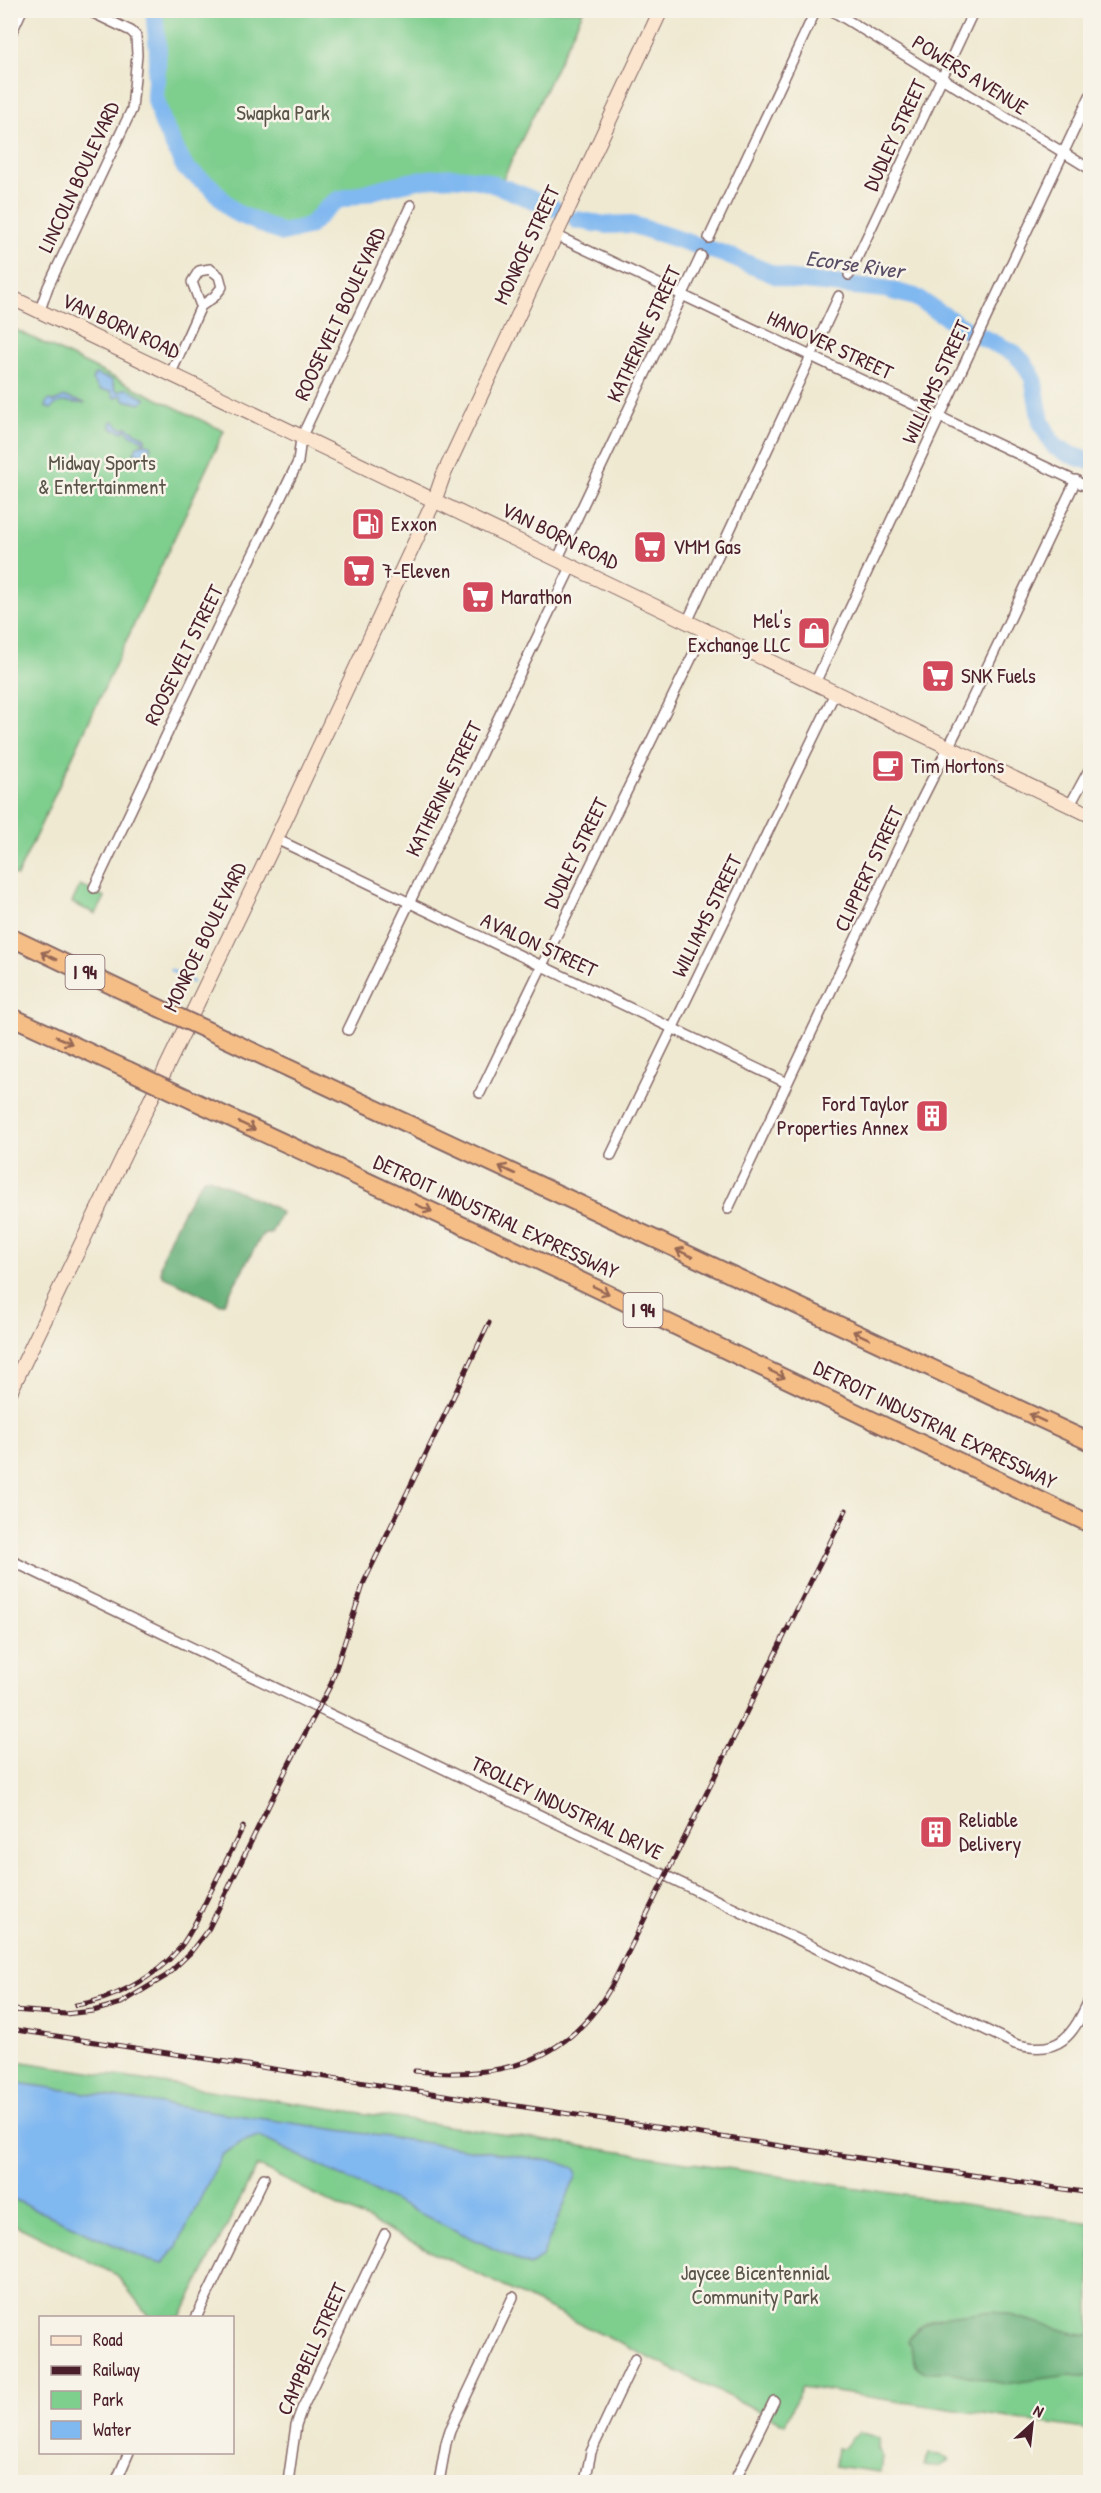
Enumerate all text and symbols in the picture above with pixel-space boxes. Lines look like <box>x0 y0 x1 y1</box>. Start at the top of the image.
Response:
street label: POWERS AVENUE <box>907 27 1034 122</box>
street label: DUDLEY STREET <box>856 73 934 195</box>
street label: LINCOLN BOULEVARD <box>31 97 126 257</box>
park label: Swapka Park <box>236 98 330 127</box>
street label: MONROE STREET <box>486 180 567 309</box>
street label: ROOSEVELT BOULEVARD <box>287 222 392 405</box>
water label: Ecorse River <box>804 242 909 286</box>
street label: KATHERINE STREET <box>599 260 688 407</box>
street label: VAN BORN ROAD <box>57 285 185 366</box>
street label: HANOVER STREET <box>763 303 899 387</box>
street label: WILLIAMS STREET <box>894 314 977 448</box>
park label: Midway Sports & Entertainment <box>38 448 166 501</box>
street label: VAN BORN ROAD <box>497 495 624 577</box>
fuel station icon: Exxon <box>350 506 386 542</box>
place label: Exxon <box>391 509 437 538</box>
supermarket icon: VMM Gas <box>632 529 668 565</box>
place label: VMM Gas <box>673 532 741 561</box>
supermarket icon: 7-Eleven <box>341 553 377 589</box>
place label: 7-Eleven <box>382 556 450 585</box>
street label: ROOSEVELT STREET <box>137 579 231 730</box>
supermarket icon: Marathon <box>460 579 496 615</box>
place label: Marathon <box>501 582 572 611</box>
place label: Mel's Exchange LLC <box>688 606 791 659</box>
shop icon: Mel's Exchange LLC <box>796 615 832 651</box>
supermarket icon: SNK Fuels <box>920 658 956 694</box>
place label: SNK Fuels <box>961 661 1036 690</box>
street label: KATHERINE STREET <box>398 715 489 861</box>
cafe icon: Tim Hortons <box>870 748 906 784</box>
place label: Tim Hortons <box>911 751 1004 780</box>
street label: DUDLEY STREET <box>536 791 615 913</box>
street label: CLIPPERT STREET <box>827 800 911 936</box>
street label: WILLIAMS STREET <box>664 849 749 982</box>
street label: MONROE BOULEVARD <box>156 857 253 1016</box>
street label: AVALON STREET <box>476 905 603 985</box>
one-way arrow <box>41 949 59 961</box>
road number: I 94 <box>66 955 104 989</box>
one-way arrow <box>54 1035 72 1047</box>
place label: Ford Taylor Properties Annex <box>777 1089 909 1142</box>
building icon: Ford Taylor Properties Annex <box>914 1098 950 1134</box>
one-way arrow <box>238 1120 256 1132</box>
street label: DETROIT INDUSTRIAL EXPRESSWAY <box>369 1147 624 1286</box>
one-way arrow <box>499 1164 517 1176</box>
one-way arrow <box>414 1203 432 1215</box>
one-way arrow <box>676 1246 694 1258</box>
one-way arrow <box>591 1285 609 1296</box>
road number: I 94 <box>624 1293 662 1327</box>
one-way arrow <box>852 1329 870 1341</box>
street label: DETROIT INDUSTRIAL EXPRESSWAY <box>809 1353 1062 1496</box>
one-way arrow <box>767 1369 785 1381</box>
one-way arrow <box>1029 1411 1047 1423</box>
street label: TROLLEY INDUSTRIAL DRIVE <box>466 1748 668 1867</box>
place label: Reliable Delivery <box>959 1805 1021 1858</box>
building icon: Reliable Delivery <box>918 1814 954 1850</box>
park label: Jaycee Bicentennial Community Park <box>680 2258 830 2311</box>
street label: CAMPBELL STREET <box>269 2277 354 2420</box>
legend <box>39 2316 234 2454</box>
text: Road <box>93 2327 123 2352</box>
text: Railway <box>93 2357 140 2382</box>
text: Park <box>93 2387 124 2412</box>
north arrow <box>1002 2394 1062 2454</box>
text: N <box>1030 2399 1048 2423</box>
text: Water <box>93 2417 131 2442</box>

